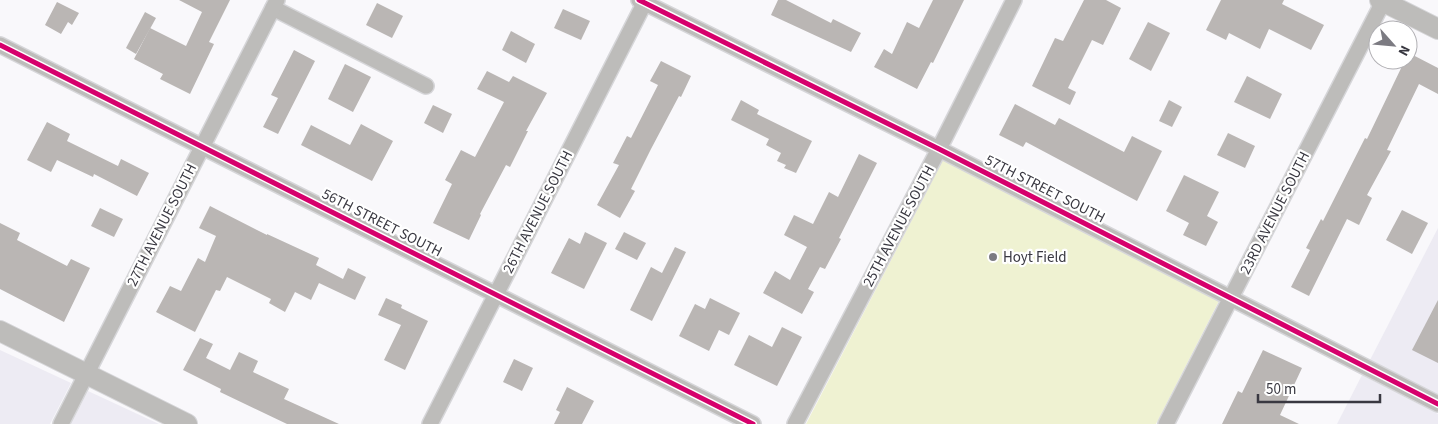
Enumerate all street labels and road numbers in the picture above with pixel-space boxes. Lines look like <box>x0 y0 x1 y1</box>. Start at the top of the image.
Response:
street label: 26TH AVENUE SOUTH <box>498 147 578 277</box>
street label: 23RD AVENUE SOUTH <box>1235 148 1315 278</box>
street label: 57TH STREET SOUTH <box>981 150 1109 228</box>
street label: 27TH AVENUE SOUTH <box>122 160 202 290</box>
street label: 25TH AVENUE SOUTH <box>858 161 940 291</box>
street label: 56TH STREET SOUTH <box>318 184 446 262</box>

